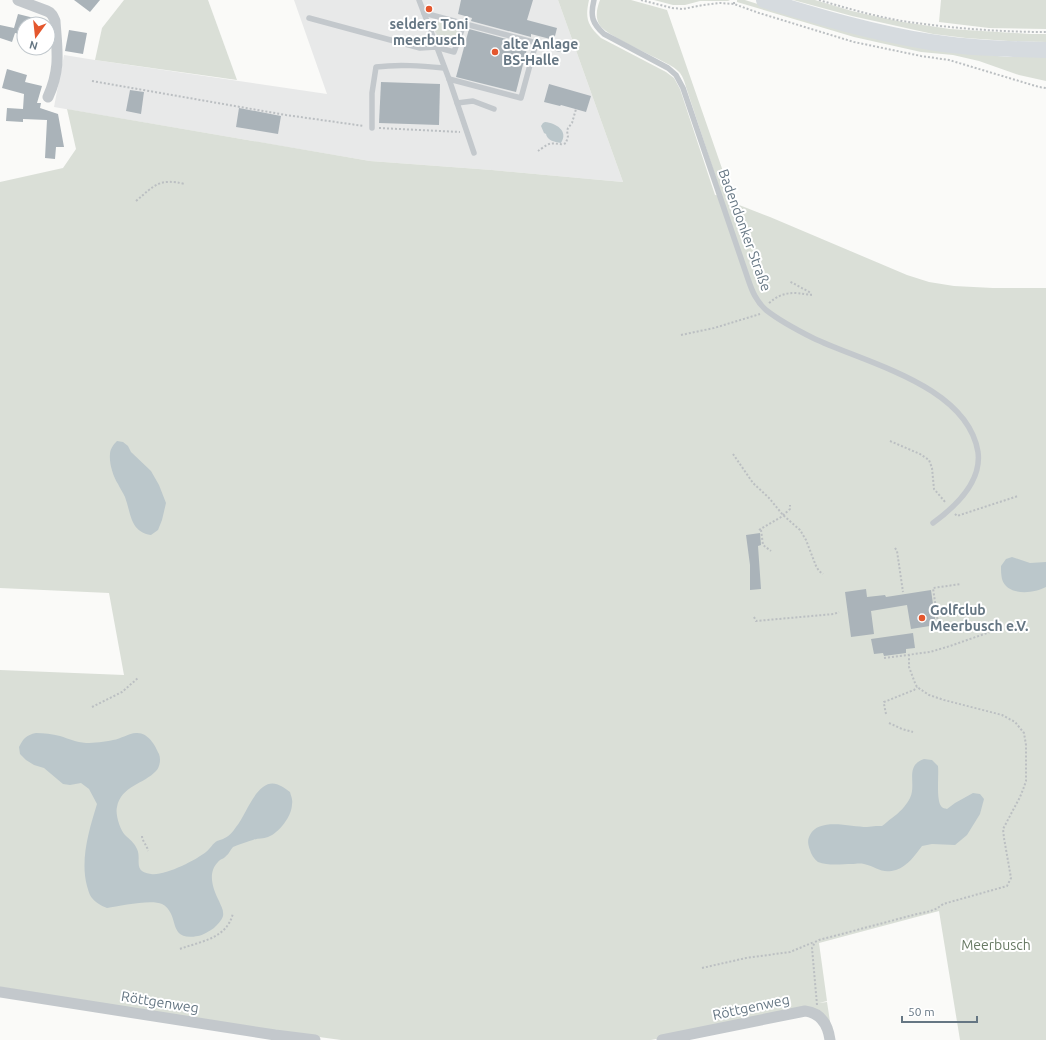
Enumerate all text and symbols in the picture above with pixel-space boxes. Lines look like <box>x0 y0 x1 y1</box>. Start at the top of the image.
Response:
marker: selders Toni meerbusch <box>424 4 434 14</box>
north arrow <box>16 16 56 56</box>
place label: selders Toni meerbusch <box>390 16 469 48</box>
place label: alte Anlage BS-Halle <box>503 36 578 68</box>
text: N <box>28 39 39 53</box>
marker: alte Anlage BS-Halle <box>490 47 500 57</box>
street label: Badendonker Straße <box>715 167 775 293</box>
place label: Golfclub Meerbusch e.V. <box>930 602 1029 634</box>
marker: Golfclub Meerbusch e.V. <box>917 613 927 623</box>
park label: Meerbusch <box>961 937 1031 953</box>
street label: Röttgenweg <box>120 988 200 1016</box>
street label: Röttgenweg <box>711 991 791 1023</box>
scale bar <box>902 998 977 1024</box>
text: 50 m <box>908 1005 935 1018</box>

